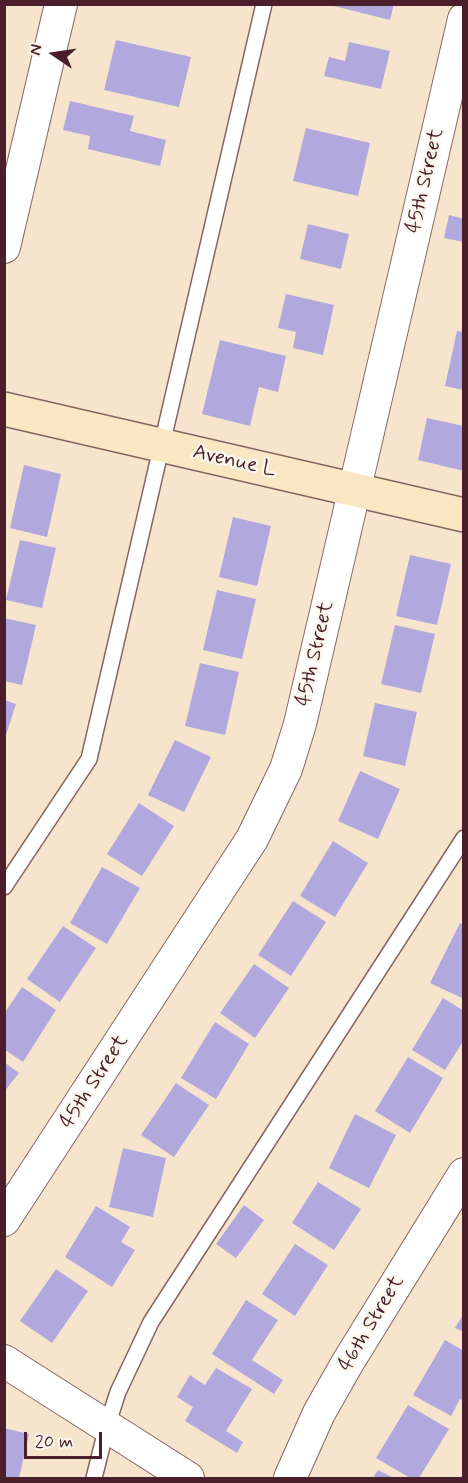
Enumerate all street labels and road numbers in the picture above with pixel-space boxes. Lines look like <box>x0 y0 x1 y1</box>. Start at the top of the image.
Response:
street label: 45th Street <box>402 126 450 236</box>
street label: Avenue L <box>190 440 278 484</box>
street label: 45th Street <box>292 599 340 709</box>
street label: 45th Street <box>55 1030 135 1134</box>
street label: 46th Street <box>334 1272 410 1376</box>

